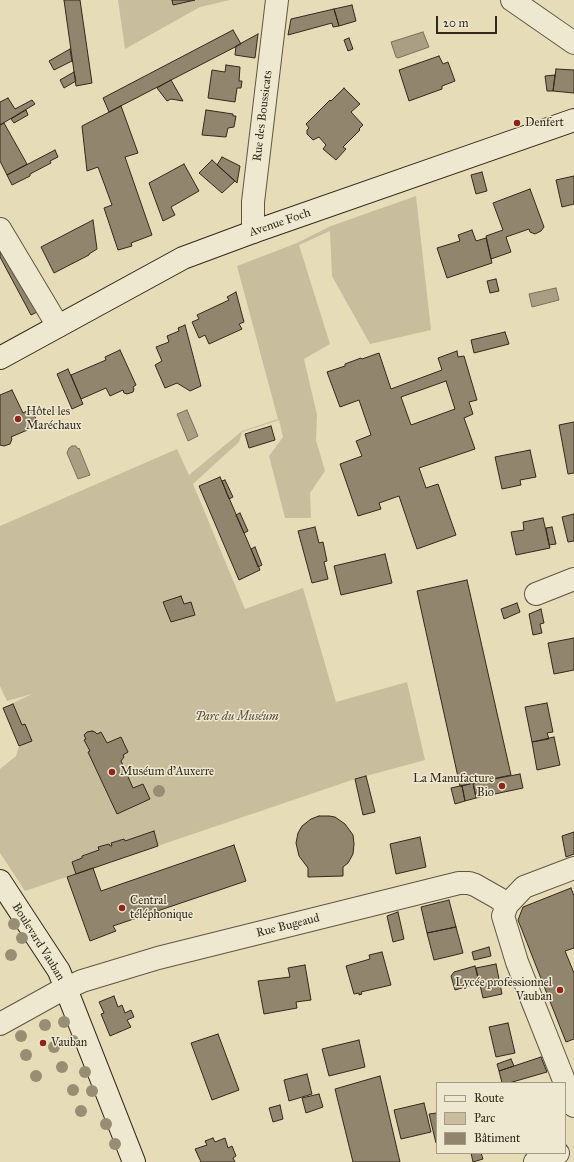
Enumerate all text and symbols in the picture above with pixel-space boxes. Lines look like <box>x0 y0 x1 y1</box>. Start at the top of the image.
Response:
scale bar <box>438 8 499 34</box>
text: 20 m <box>443 16 469 30</box>
street label: Rue des Boussicats <box>250 70 276 162</box>
place label: Denfert <box>525 116 564 130</box>
marker: Denfert <box>512 118 522 128</box>
street label: Avenue Foch <box>247 206 313 240</box>
place label: Hôtel les Maréchaux <box>26 405 81 433</box>
marker: Hôtel les Maréchaux <box>13 414 23 424</box>
park label: Parc du Muséum <box>195 710 279 724</box>
place label: Muséum d'Auxerre <box>120 765 214 779</box>
marker: Muséum d'Auxerre <box>107 767 117 777</box>
place label: La Manufacture Bio <box>413 772 494 800</box>
marker: La Manufacture Bio <box>497 781 507 791</box>
place label: Central téléphonique <box>130 894 193 922</box>
street label: Boulevard Vauban <box>8 901 68 983</box>
marker: Central téléphonique <box>117 903 127 913</box>
street label: Rue Bugeaud <box>255 911 321 941</box>
place label: Lycée professionnel Vauban <box>455 976 552 1004</box>
marker: Lycée professionnel Vauban <box>555 985 565 995</box>
place label: Vauban <box>51 1036 87 1050</box>
marker: Vauban <box>38 1038 48 1048</box>
legend <box>436 1082 566 1154</box>
text: Route <box>474 1091 504 1105</box>
text: Parc <box>474 1111 495 1125</box>
text: Bâtiment <box>474 1131 520 1145</box>

